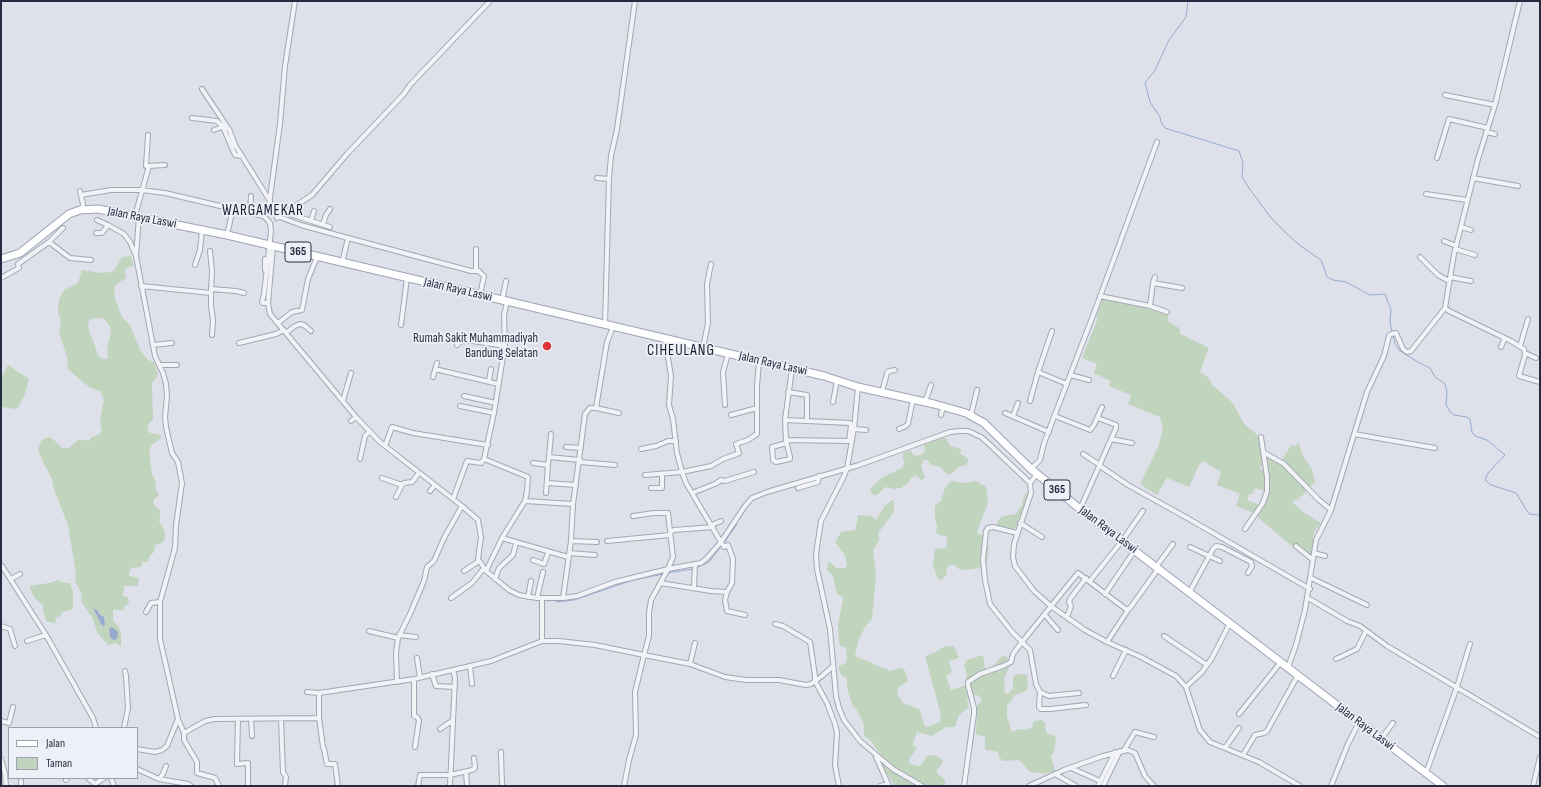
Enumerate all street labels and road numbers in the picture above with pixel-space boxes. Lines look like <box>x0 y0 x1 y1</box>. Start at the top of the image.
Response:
street label: Jalan Raya Laswi <box>106 204 178 232</box>
road number: 365 <box>285 242 311 262</box>
street label: Jalan Raya Laswi <box>422 275 494 305</box>
street label: Jalan Raya Laswi <box>737 349 809 379</box>
road number: 365 <box>1044 480 1070 500</box>
street label: Jalan Raya Laswi <box>1076 503 1140 557</box>
street label: Jalan Raya Laswi <box>1333 700 1397 754</box>

